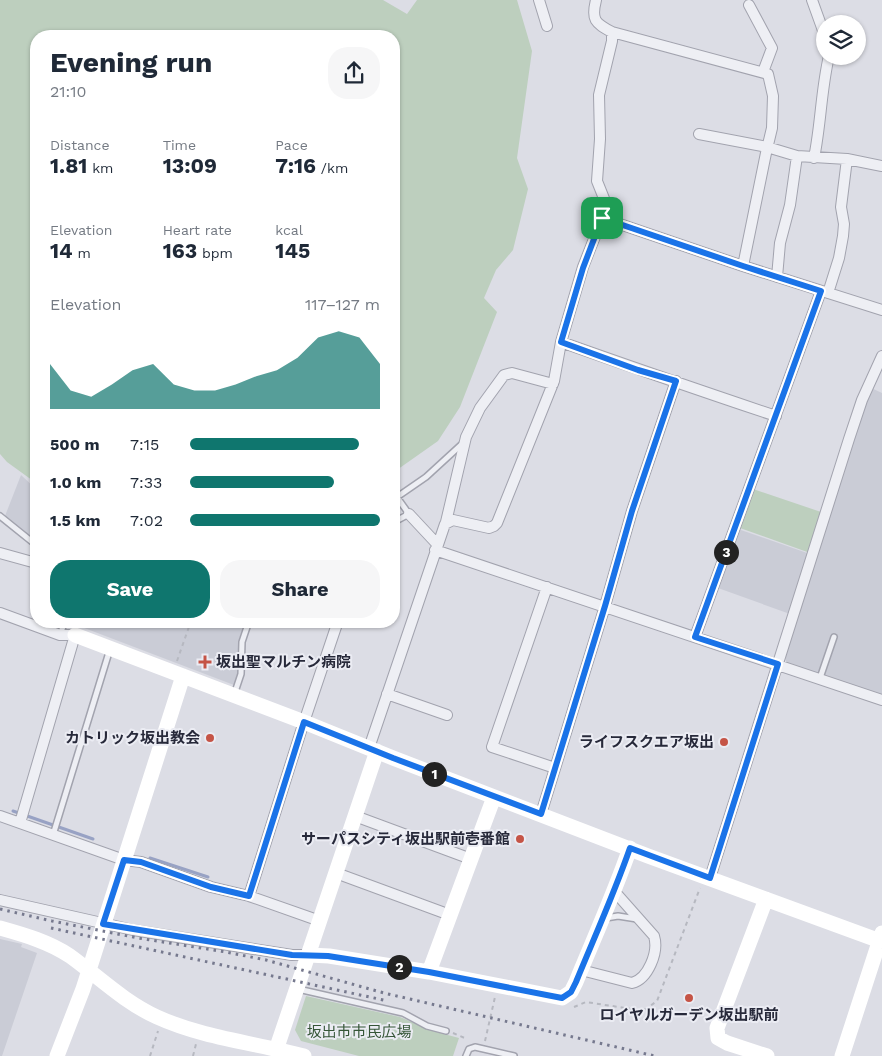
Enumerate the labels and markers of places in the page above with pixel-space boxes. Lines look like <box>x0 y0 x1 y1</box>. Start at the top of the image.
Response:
pin <box>581 197 623 239</box>
pin: 3 <box>714 540 738 564</box>
place label: 坂出聖マルチン病院 <box>216 653 351 671</box>
marker: 坂出聖マルチン病院 <box>198 655 212 669</box>
place label: カトリック坂出教会 <box>65 729 200 747</box>
marker: カトリック坂出教会 <box>204 732 216 744</box>
place label: ライフスクエア坂出 <box>579 733 714 751</box>
marker: ライフスクエア坂出 <box>718 736 730 748</box>
pin: 1 <box>422 762 446 786</box>
place label: サーパスシティ坂出駅前壱番館 <box>301 830 510 848</box>
marker: サーパスシティ坂出駅前壱番館 <box>514 833 526 845</box>
pin: 2 <box>386 954 412 980</box>
marker: ロイヤルガーデン坂出駅前 <box>683 992 695 1004</box>
place label: ロイヤルガーデン坂出駅前 <box>599 1006 779 1024</box>

